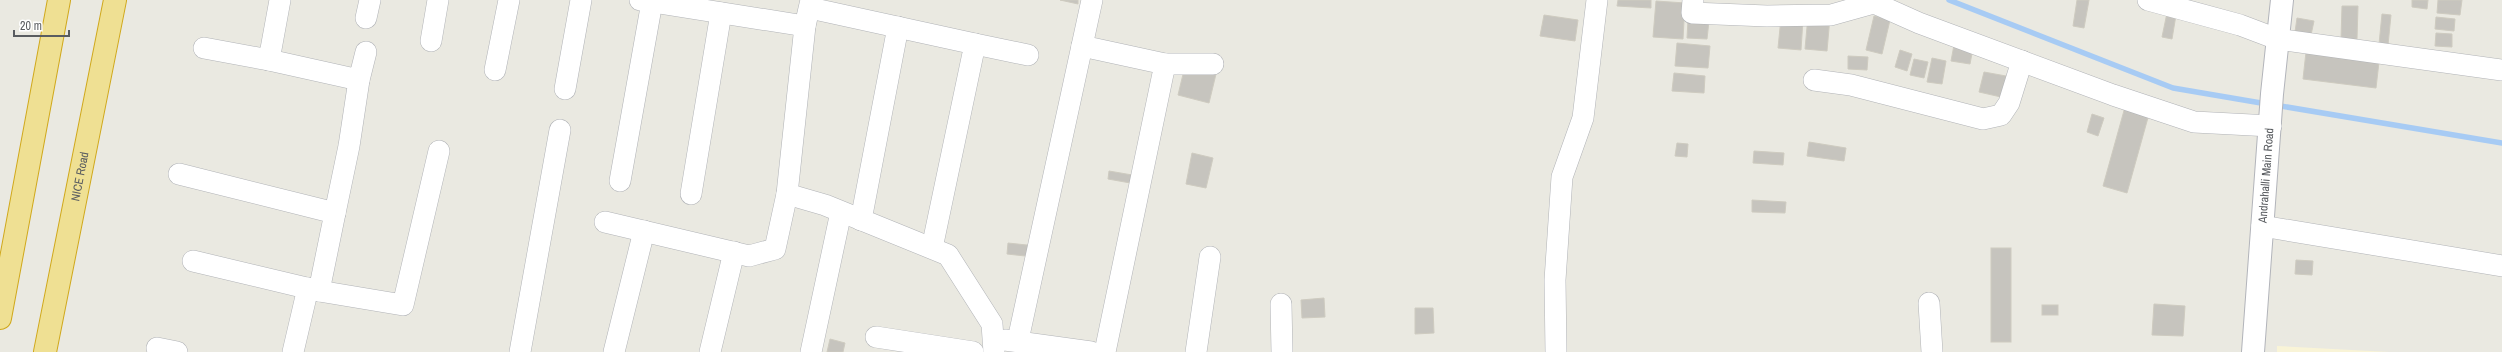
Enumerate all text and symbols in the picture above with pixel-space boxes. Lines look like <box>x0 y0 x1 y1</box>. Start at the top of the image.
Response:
scale bar <box>14 12 69 38</box>
text: 20 m <box>20 18 42 34</box>
street label: Andrahalli Main Road <box>2254 127 2277 225</box>
street label: NICE Road <box>67 150 93 202</box>

